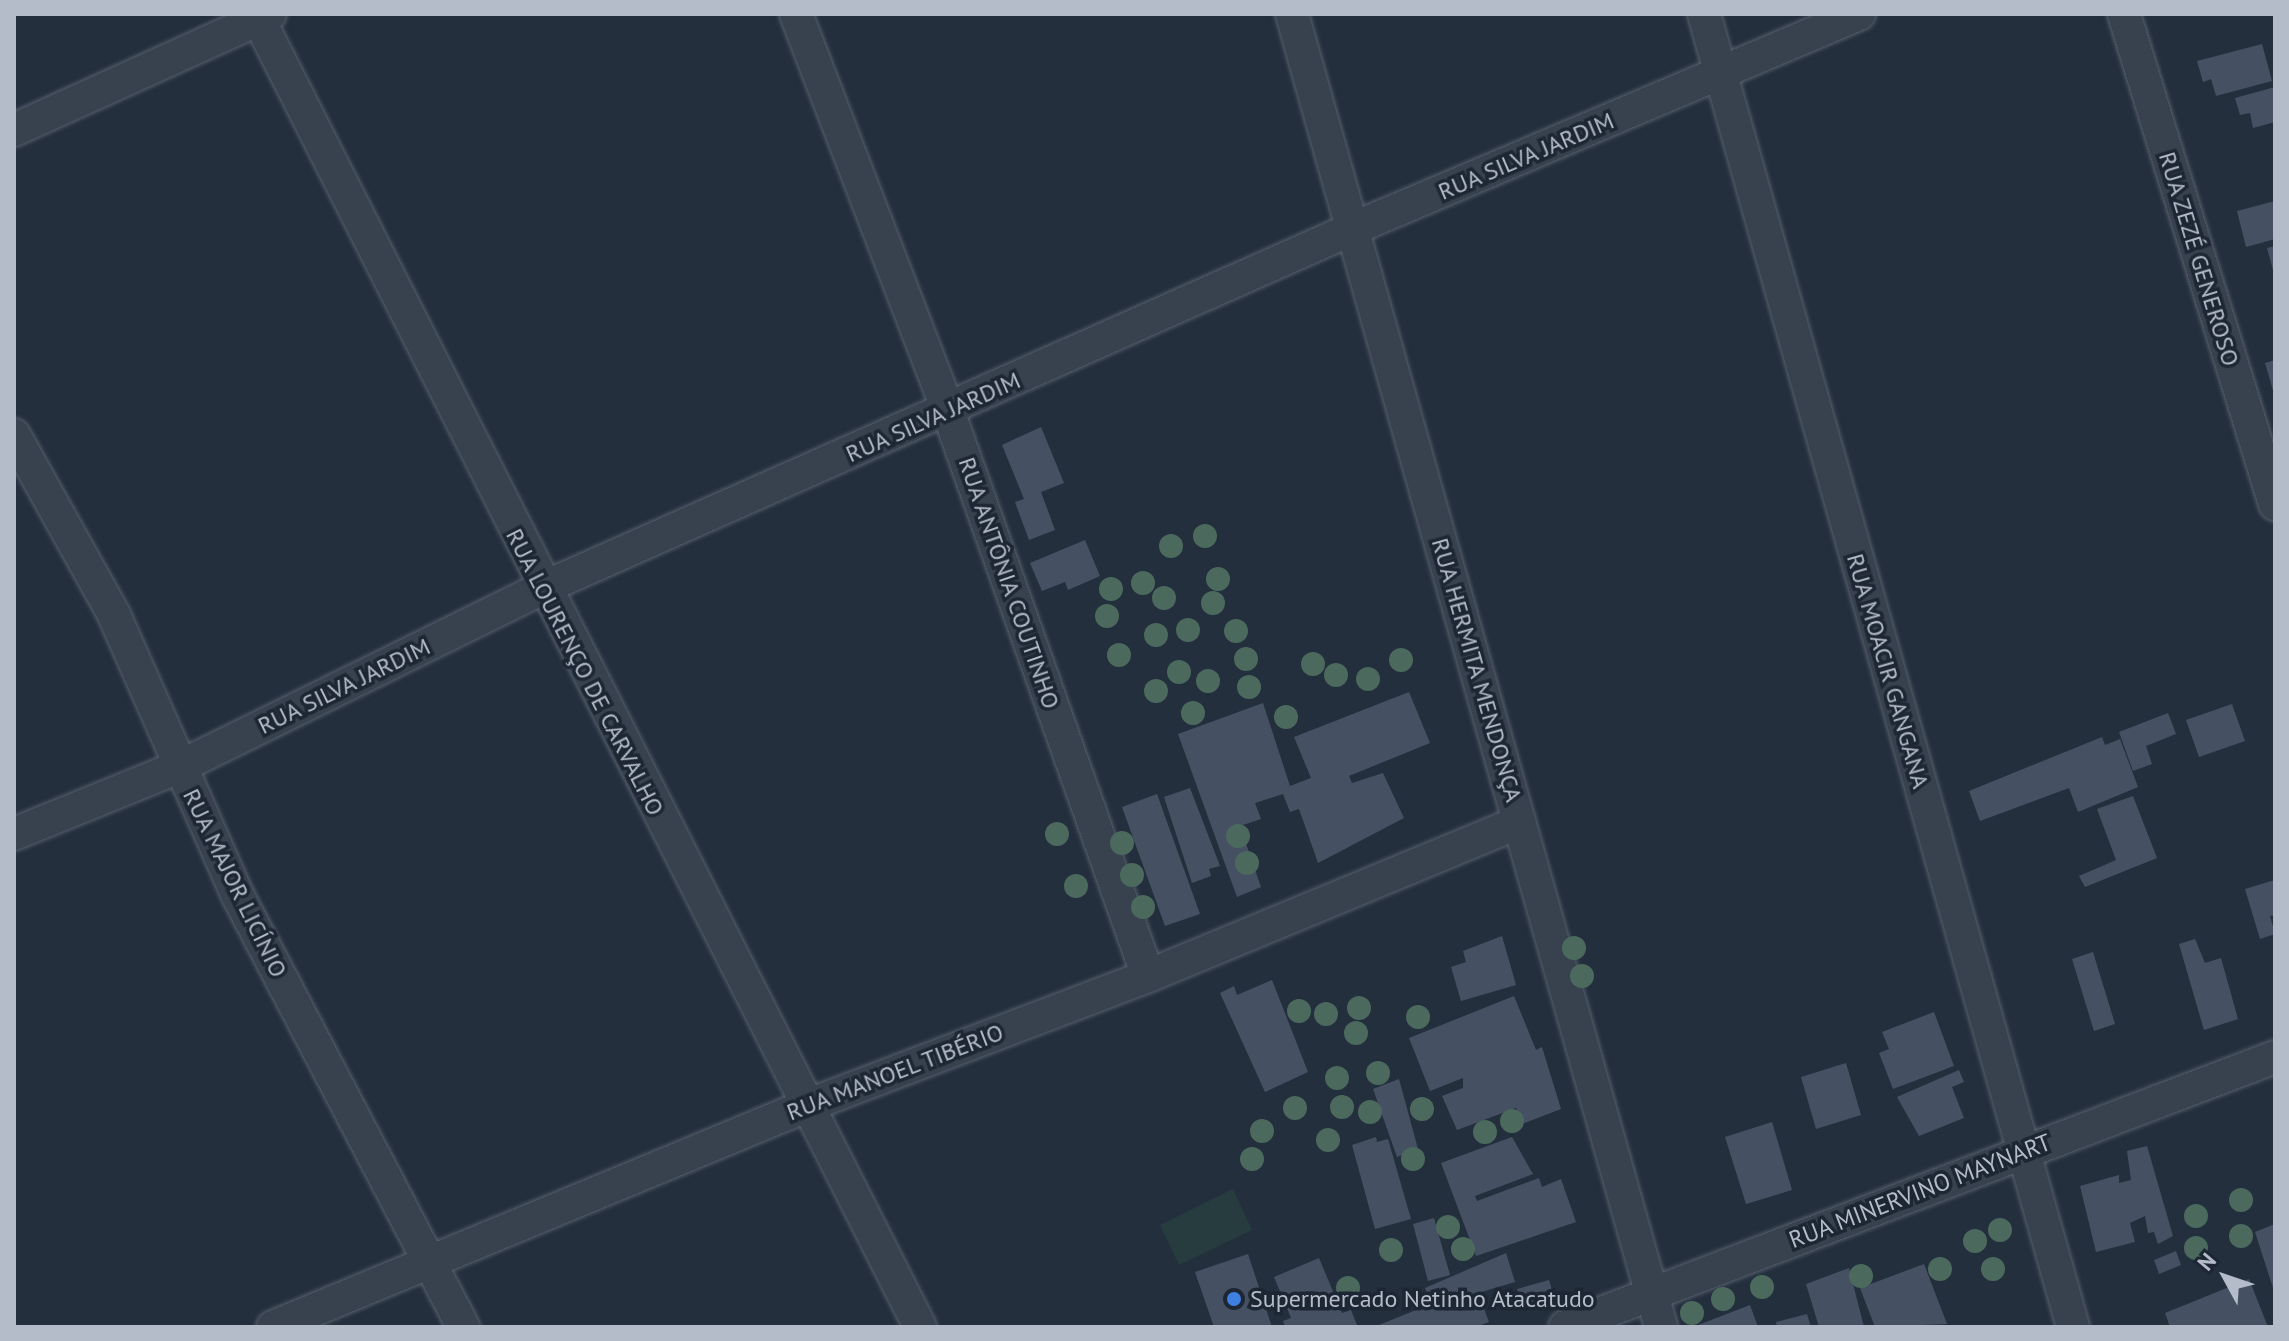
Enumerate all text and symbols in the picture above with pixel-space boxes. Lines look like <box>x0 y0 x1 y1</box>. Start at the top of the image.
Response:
street label: RUA SILVA JARDIM <box>1433 106 1619 206</box>
street label: RUA ZEZÉ GENEROSO <box>2152 148 2246 370</box>
street label: RUA SILVA JARDIM <box>840 365 1026 469</box>
street label: RUA ANTÔNIA COUTINHO <box>952 452 1066 714</box>
street label: RUA LOURENÇO DE CARVALHO <box>500 523 670 821</box>
street label: RUA HERMITA MENDONÇA <box>1425 534 1529 806</box>
street label: RUA MOACIR GANGANA <box>1841 550 1935 792</box>
street label: RUA SILVA JARDIM <box>252 631 436 741</box>
street label: RUA MAJOR LICÍNIO <box>177 784 293 982</box>
street label: RUA MANOEL TIBÉRIO <box>781 1017 1009 1127</box>
street label: RUA MINERVINO MAYNART <box>1785 1128 2055 1254</box>
north arrow <box>2185 1237 2265 1317</box>
text: N <box>2191 1247 2222 1276</box>
place label: Supermercado Netinho Atacatudo <box>1250 1285 1596 1313</box>
marker: Supermercado Netinho Atacatudo <box>1225 1290 1243 1308</box>

